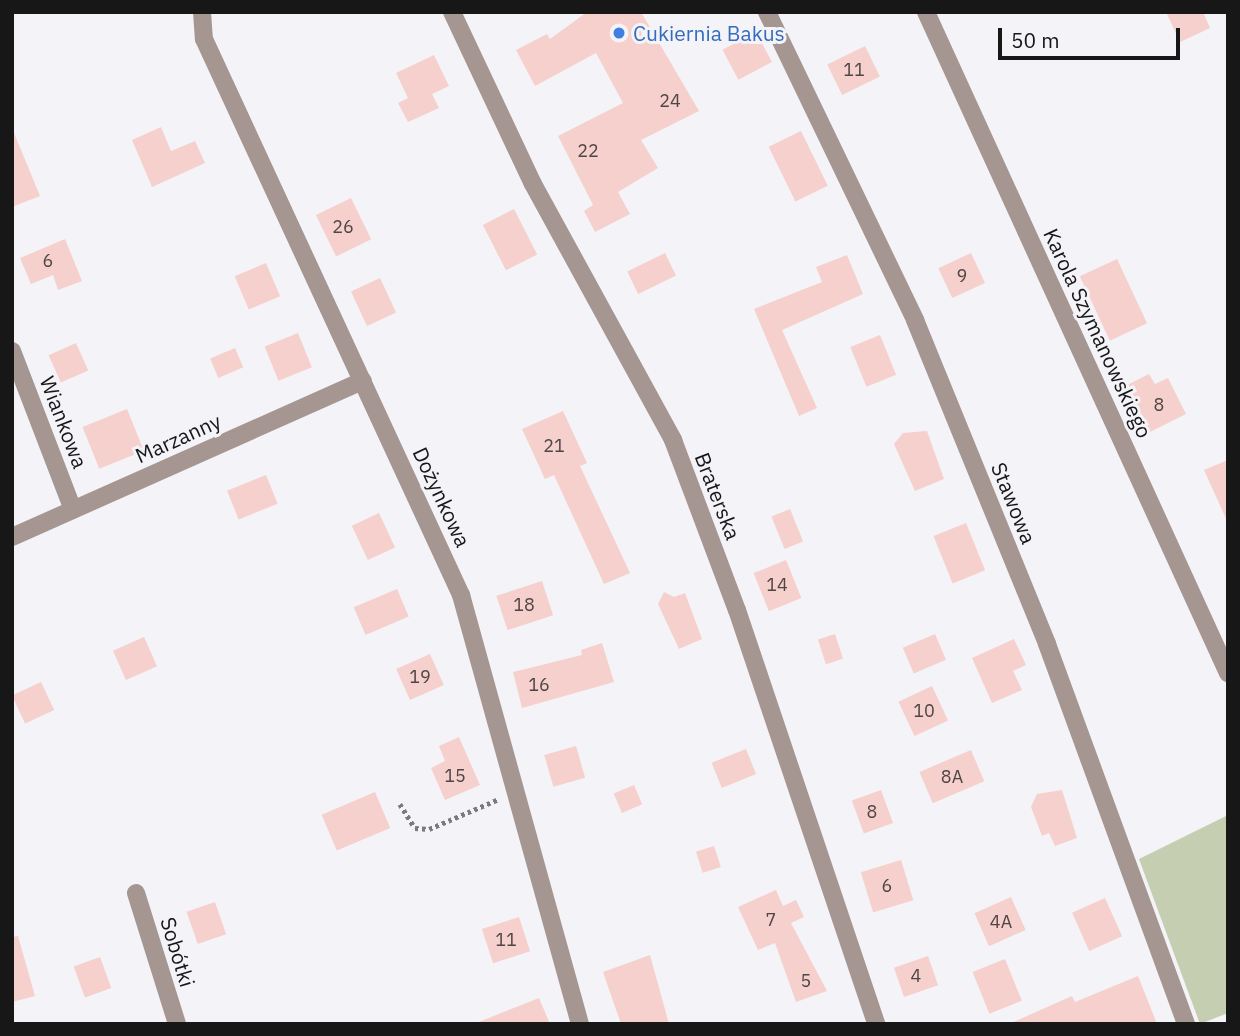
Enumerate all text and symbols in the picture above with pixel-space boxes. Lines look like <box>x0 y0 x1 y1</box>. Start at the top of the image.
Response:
scale bar <box>1002 14 1184 58</box>
place label: Cukiernia Bakus <box>633 20 785 46</box>
marker: Cukiernia Bakus <box>611 25 627 41</box>
text: 50 m <box>1011 26 1060 54</box>
house number: 11 <box>843 59 865 81</box>
house number: 24 <box>659 90 681 112</box>
house number: 22 <box>577 140 599 162</box>
house number: 26 <box>332 216 354 238</box>
street label: Karola Szymanowskiego <box>1038 224 1158 442</box>
house number: 6 <box>43 250 53 272</box>
house number: 9 <box>957 265 967 287</box>
street label: Wiankowa <box>35 372 93 472</box>
house number: 8 <box>1154 394 1164 416</box>
street label: Marzanny <box>131 408 225 468</box>
house number: 21 <box>543 435 565 457</box>
street label: Dożynkowa <box>408 443 476 551</box>
street label: Braterska <box>690 449 746 543</box>
street label: Stawowa <box>986 459 1042 547</box>
house number: 14 <box>766 574 788 596</box>
house number: 18 <box>513 594 535 616</box>
house number: 19 <box>409 666 431 688</box>
house number: 16 <box>528 674 550 696</box>
house number: 10 <box>913 700 935 722</box>
house number: 15 <box>444 765 466 787</box>
house number: 8A <box>941 766 963 788</box>
house number: 8 <box>867 801 877 823</box>
house number: 6 <box>882 875 892 897</box>
house number: 7 <box>766 909 776 931</box>
house number: 4A <box>990 911 1012 933</box>
street label: Sobótki <box>155 914 201 990</box>
house number: 11 <box>495 929 517 951</box>
house number: 4 <box>911 965 921 987</box>
house number: 5 <box>801 970 811 992</box>

